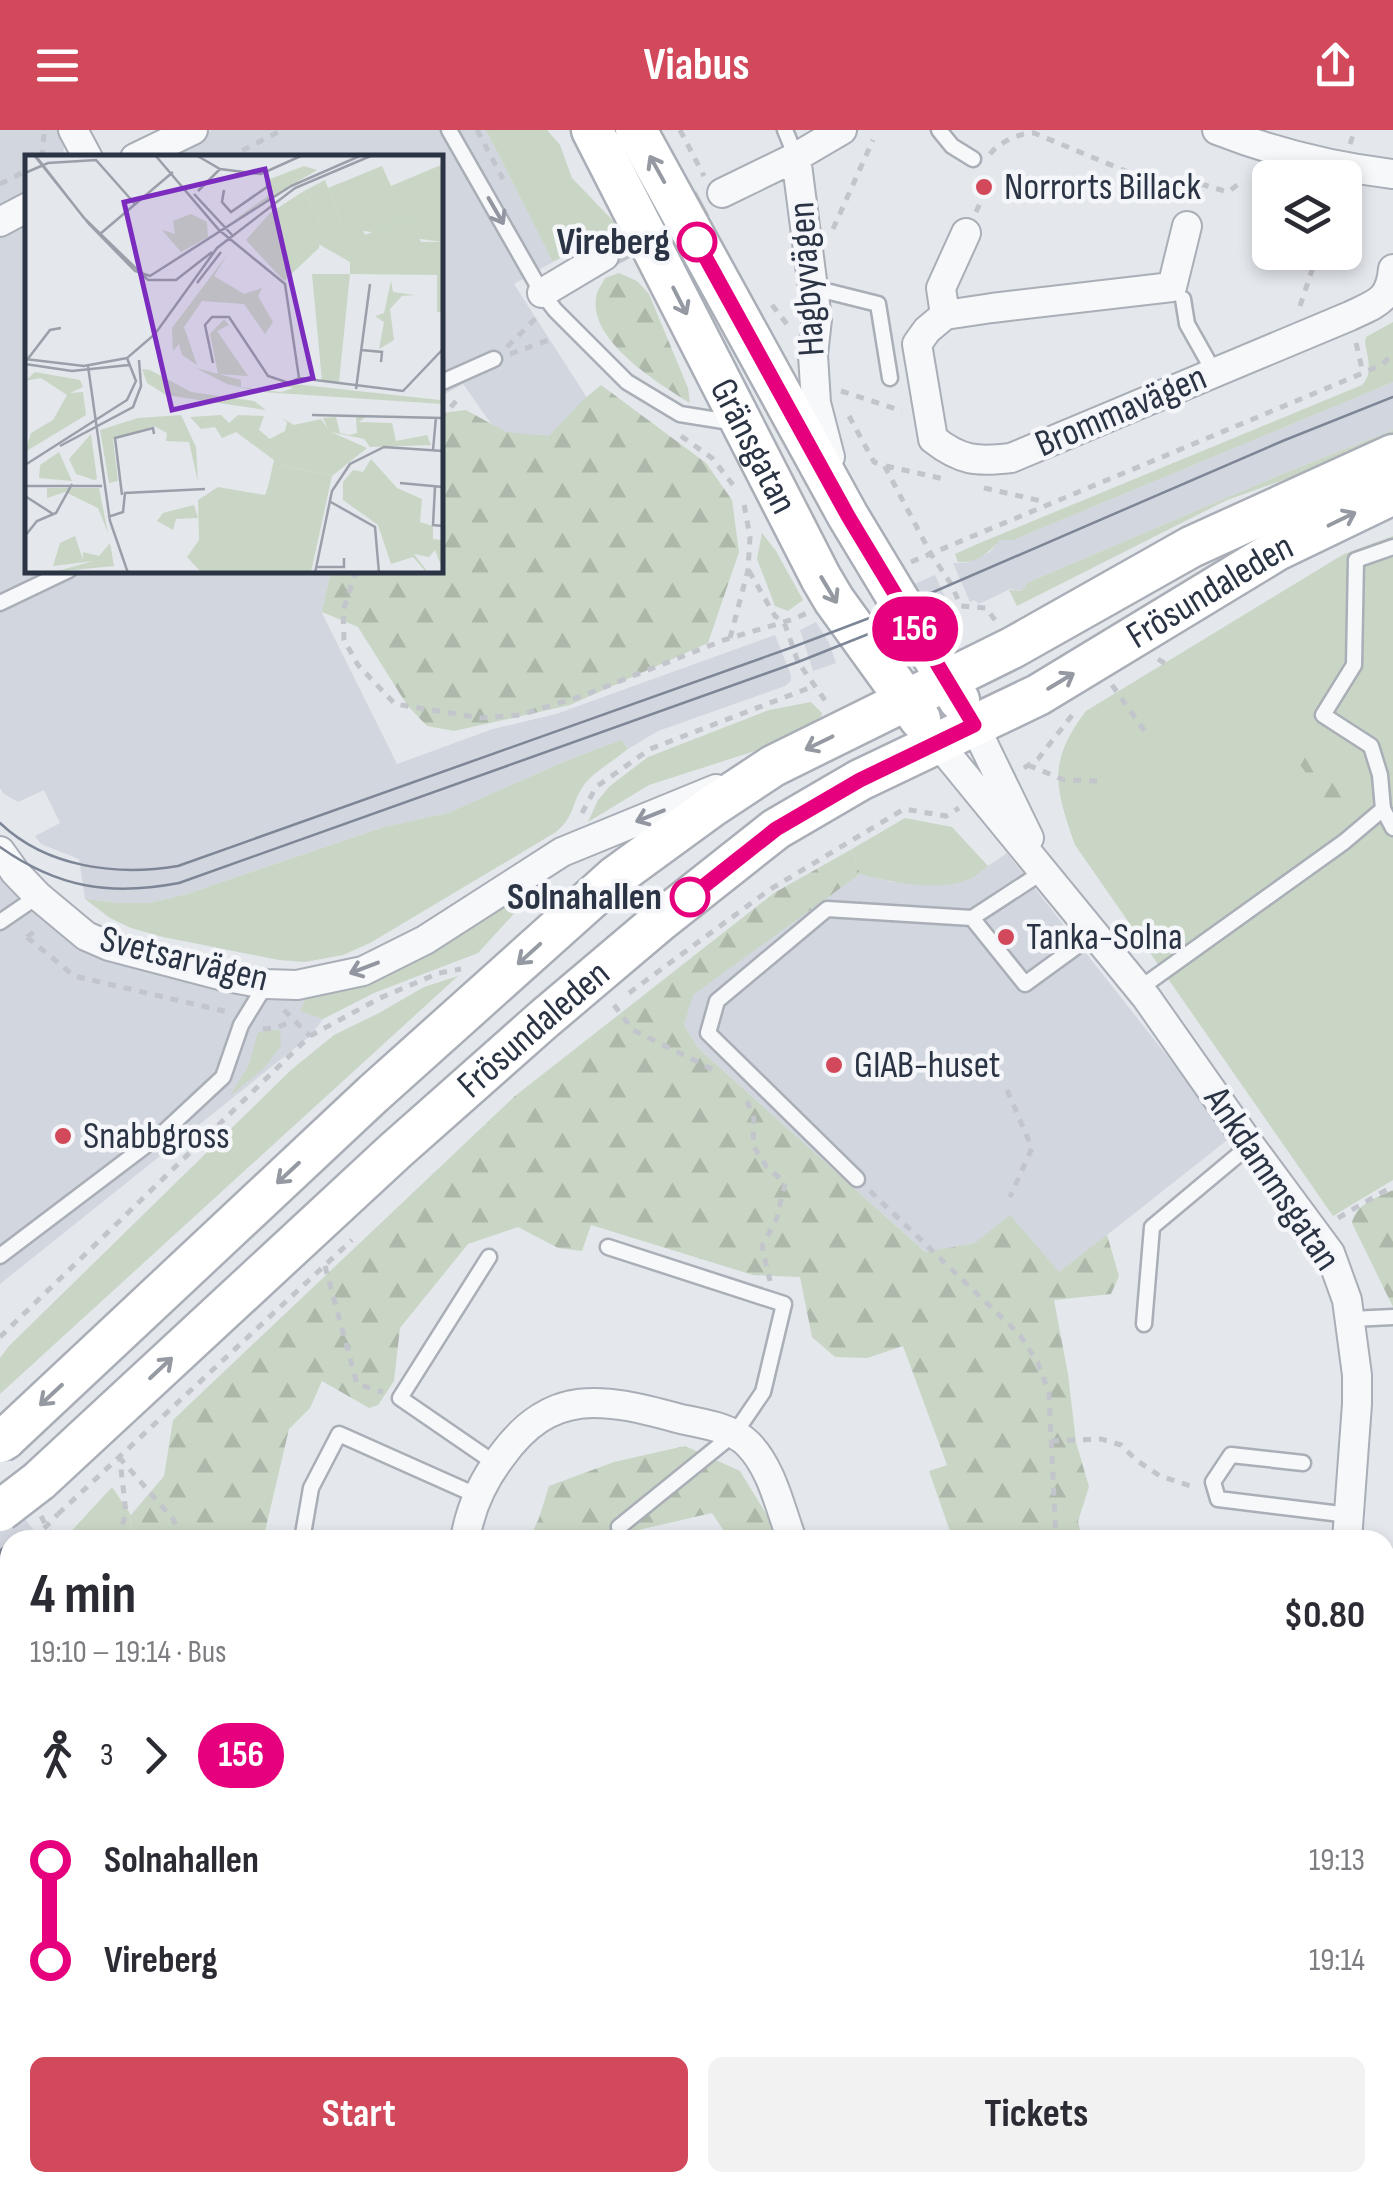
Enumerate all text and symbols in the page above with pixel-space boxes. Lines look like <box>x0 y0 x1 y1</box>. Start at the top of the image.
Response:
icon: menu <box>30 38 85 93</box>
text: Viabus <box>643 38 750 93</box>
icon: share <box>1308 38 1363 93</box>
one-way arrow <box>647 154 667 184</box>
inset map <box>25 155 442 572</box>
map controls <box>1252 160 1362 270</box>
button: layers <box>1252 160 1362 270</box>
place label: Norrorts Billack <box>1004 165 1201 210</box>
marker: Norrorts Billack <box>973 176 995 198</box>
one-way arrow <box>486 196 506 226</box>
street label: Hagbyvägen <box>779 200 835 358</box>
place label: Vireberg <box>556 220 670 265</box>
marker: Vireberg <box>678 223 716 261</box>
one-way arrow <box>671 286 690 315</box>
street label: Brommavägen <box>1029 355 1213 467</box>
street label: Gränsgatan <box>700 371 807 521</box>
one-way arrow <box>1326 508 1356 527</box>
street label: Frösundaleden <box>1119 523 1300 658</box>
one-way arrow <box>819 575 839 604</box>
line badge: 156 <box>858 596 972 662</box>
text: 156 <box>892 608 938 651</box>
one-way arrow <box>1046 671 1075 691</box>
one-way arrow <box>804 734 834 753</box>
one-way arrow <box>635 808 666 826</box>
place label: Solnahallen <box>507 875 662 920</box>
marker: Solnahallen <box>671 878 709 916</box>
place label: Tanka-Solna <box>1026 915 1183 960</box>
street label: Svetsarvägen <box>95 916 273 1002</box>
marker: Tanka-Solna <box>995 926 1017 948</box>
one-way arrow <box>517 943 542 966</box>
street label: Frösundaleden <box>448 951 619 1107</box>
one-way arrow <box>350 960 381 978</box>
place label: GIAB-huset <box>854 1043 1000 1088</box>
marker: GIAB-huset <box>823 1054 845 1076</box>
street label: Ankdammsgatan <box>1194 1078 1350 1279</box>
place label: Snabbgross <box>83 1114 230 1159</box>
marker: Snabbgross <box>52 1125 74 1147</box>
one-way arrow <box>277 1161 301 1185</box>
one-way arrow <box>148 1356 173 1379</box>
one-way arrow <box>39 1383 64 1406</box>
text: 4 min <box>30 1562 136 1629</box>
text: $0.80 <box>1284 1593 1365 1638</box>
text: 19:10 – 19:14 · Bus <box>30 1633 227 1672</box>
icon: walk <box>30 1728 85 1783</box>
icon: forward <box>128 1728 183 1783</box>
text: 156 <box>218 1734 264 1777</box>
text: 3 <box>100 1736 113 1775</box>
text: Solnahallen <box>104 1838 259 1883</box>
text: 19:13 <box>1309 1841 1365 1880</box>
text: Vireberg <box>104 1938 218 1983</box>
text: 19:14 <box>1309 1941 1365 1980</box>
button: Start <box>30 2057 688 2172</box>
button: Tickets <box>708 2057 1365 2172</box>

